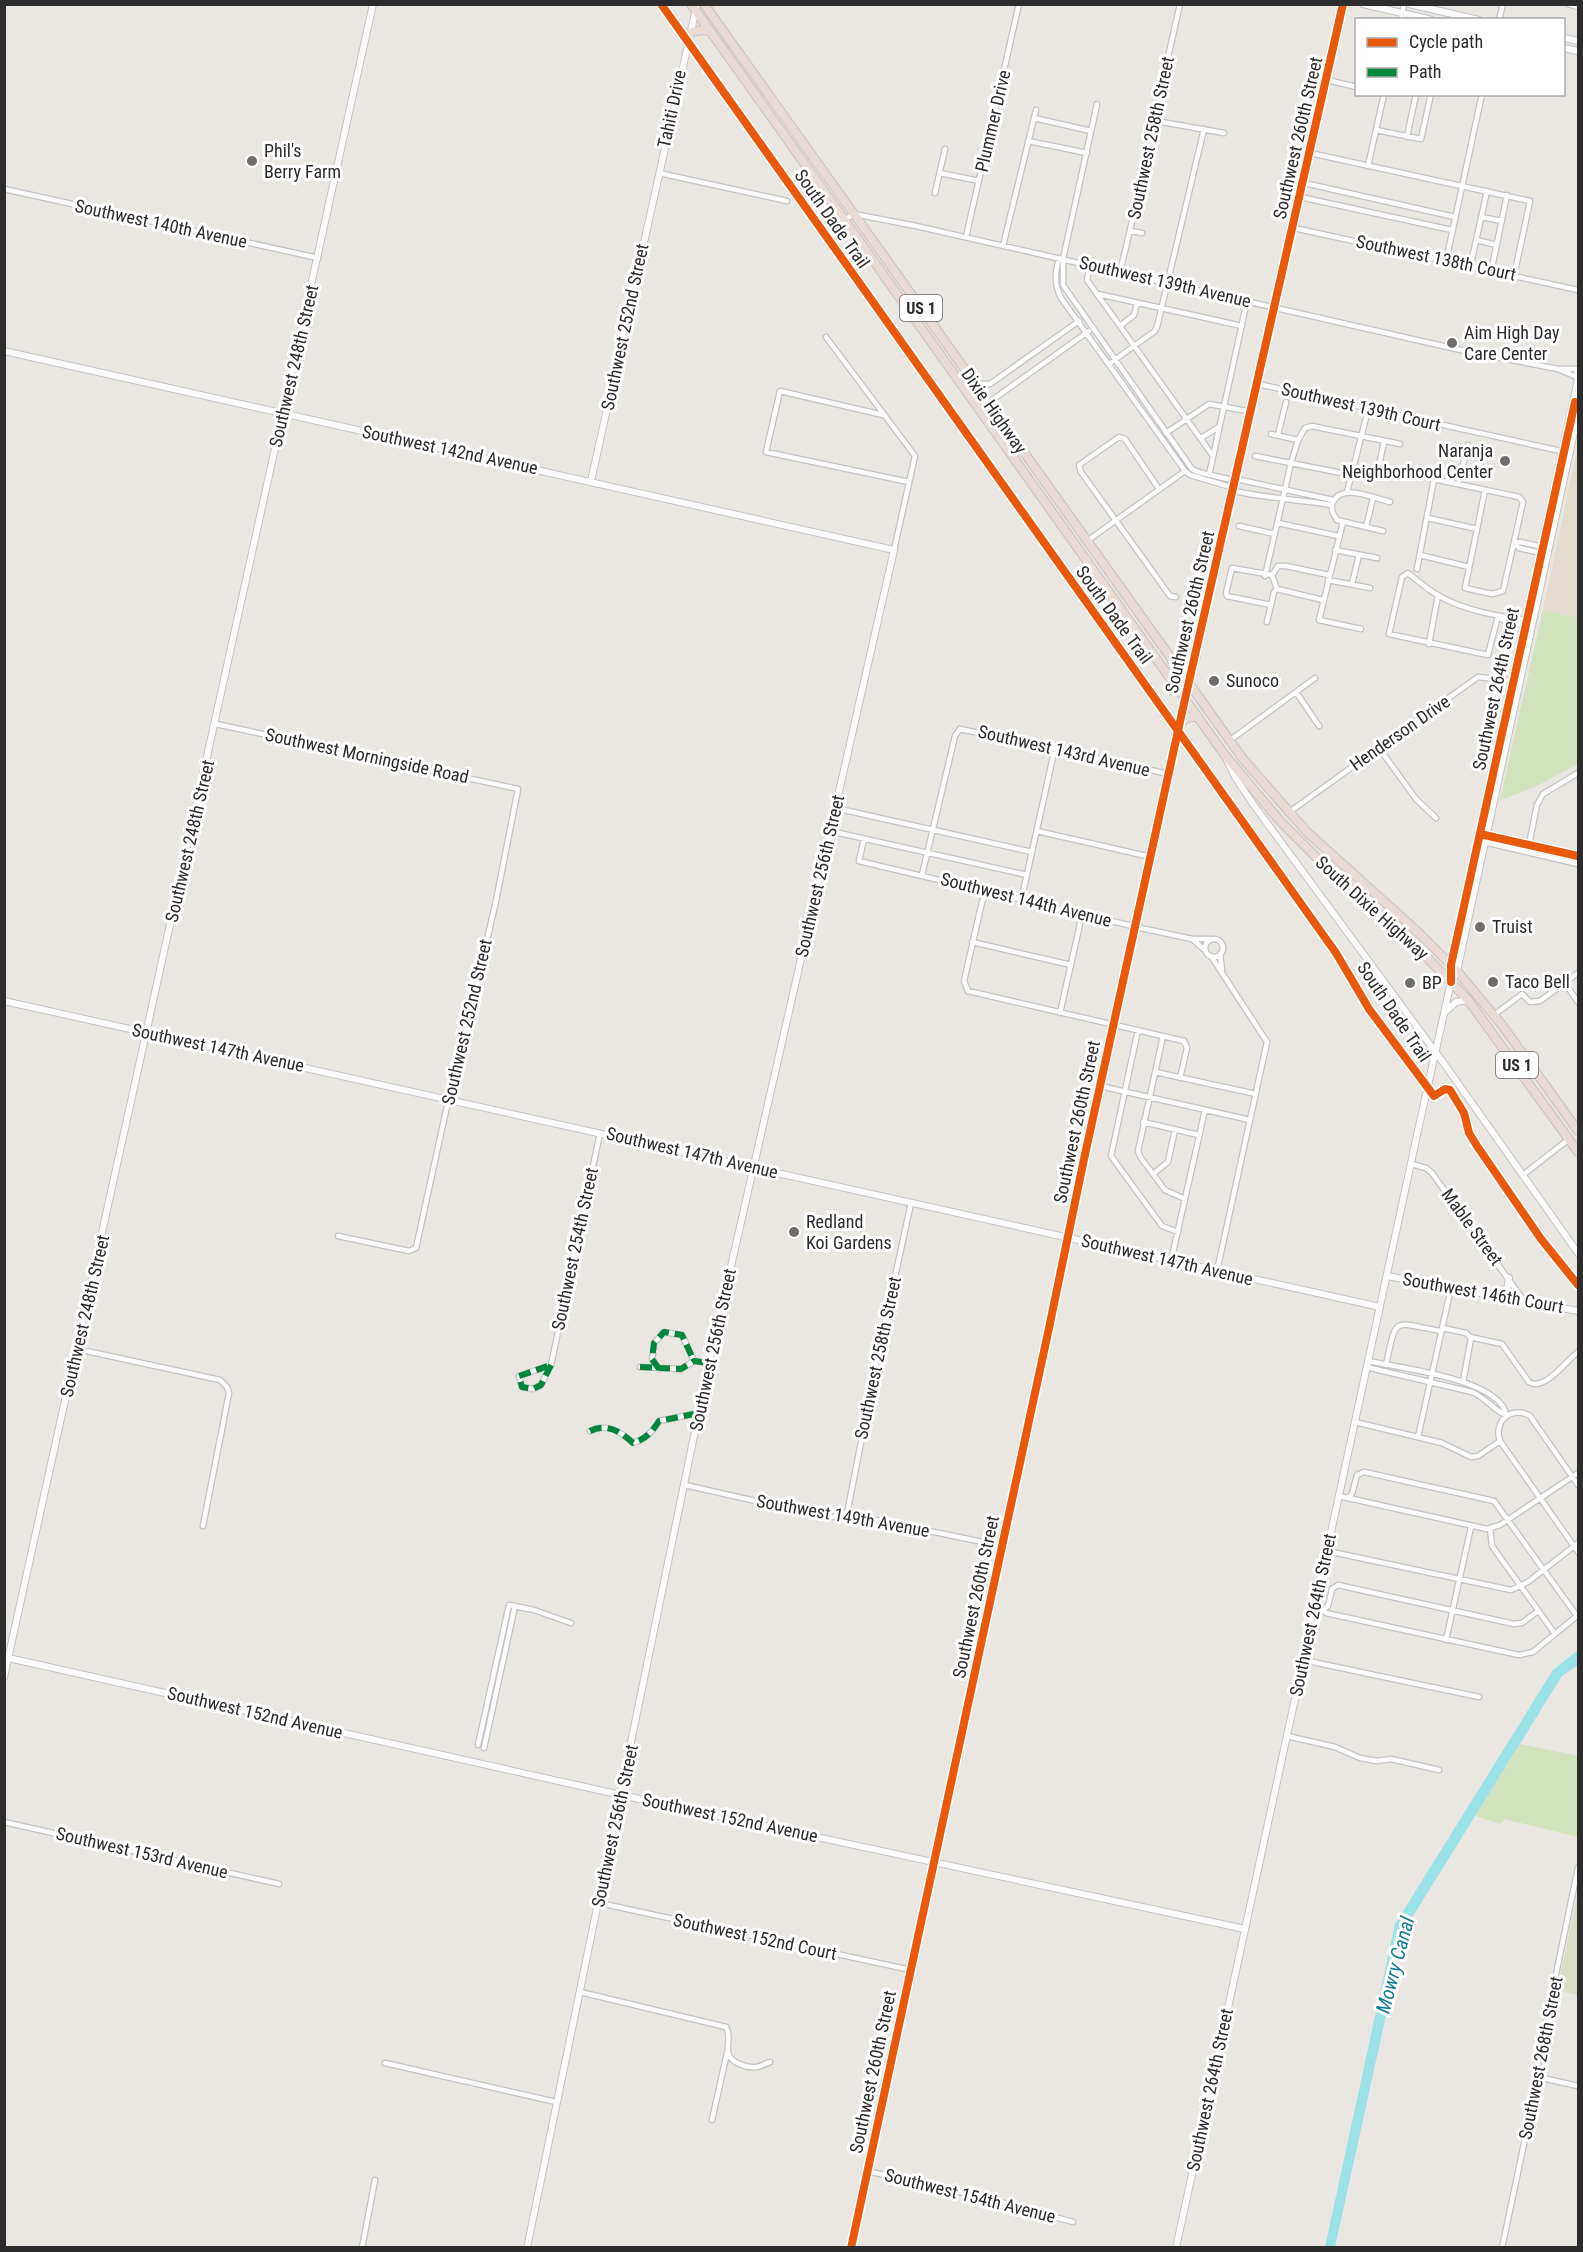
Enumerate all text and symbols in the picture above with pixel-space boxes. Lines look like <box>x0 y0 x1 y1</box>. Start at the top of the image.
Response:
legend <box>1355 18 1565 96</box>
text: Cycle path <box>1409 31 1483 52</box>
street label: Southwest 258th Street <box>1123 55 1178 221</box>
street label: Southwest 260th Street <box>1269 55 1326 221</box>
text: Path <box>1409 61 1442 82</box>
street label: Tahiti Drive <box>653 68 690 150</box>
street label: Plummer Drive <box>971 68 1014 174</box>
place label: Phil's Berry Farm <box>264 140 341 182</box>
marker: Phil's Berry Farm <box>245 154 259 168</box>
street label: South Dade Trail <box>791 165 874 272</box>
street label: Southwest 140th Avenue <box>73 195 249 252</box>
street label: Southwest 138th Court <box>1354 230 1518 285</box>
street label: Southwest 252nd Street <box>597 242 652 412</box>
street label: Southwest 139th Avenue <box>1077 252 1253 311</box>
street label: Southwest 248th Street <box>265 283 322 449</box>
road number: US 1 <box>900 295 942 321</box>
place label: Aim High Day Care Center <box>1464 322 1560 364</box>
marker: Aim High Day Care Center <box>1445 336 1459 350</box>
street label: Dixie Highway <box>957 364 1032 458</box>
street label: Southwest 139th Court <box>1279 378 1443 435</box>
street label: Southwest 142nd Avenue <box>360 421 540 478</box>
place label: Naranja Neighborhood Center <box>1342 440 1494 482</box>
marker: Naranja Neighborhood Center <box>1498 454 1512 468</box>
street label: Southwest 260th Street <box>1161 529 1218 695</box>
street label: South Dade Trail <box>1072 562 1157 668</box>
street label: Southwest 264th Street <box>1468 606 1523 772</box>
place label: Sunoco <box>1226 670 1279 691</box>
marker: Sunoco <box>1207 674 1221 688</box>
street label: Henderson Drive <box>1346 690 1454 775</box>
street label: Southwest 143rd Avenue <box>976 721 1152 781</box>
street label: Southwest Morningside Road <box>263 724 471 787</box>
street label: Southwest 248th Street <box>161 758 218 924</box>
street label: Southwest 256th Street <box>791 793 848 959</box>
street label: South Dixie Highway <box>1312 851 1434 964</box>
street label: Southwest 144th Avenue <box>938 868 1114 931</box>
place label: Truist <box>1492 916 1533 937</box>
marker: Truist <box>1473 920 1487 934</box>
street label: Southwest 252nd Street <box>437 937 496 1107</box>
street label: South Dade Trail <box>1353 958 1436 1066</box>
place label: Taco Bell <box>1505 971 1570 992</box>
place label: BP <box>1422 972 1442 993</box>
marker: Taco Bell <box>1486 975 1500 989</box>
marker: BP <box>1403 976 1417 990</box>
street label: Southwest 147th Avenue <box>130 1019 306 1076</box>
street label: Southwest 260th Street <box>1049 1039 1104 1205</box>
road number: US 1 <box>1496 1052 1538 1078</box>
street label: Southwest 147th Avenue <box>604 1123 780 1182</box>
street label: Southwest 254th Street <box>547 1166 602 1332</box>
street label: Mable Street <box>1437 1184 1507 1269</box>
place label: Redland Koi Gardens <box>806 1211 892 1253</box>
marker: Redland Koi Gardens <box>787 1225 801 1239</box>
street label: Southwest 147th Avenue <box>1079 1230 1255 1289</box>
street label: Southwest 248th Street <box>56 1233 113 1399</box>
street label: Southwest 256th Street <box>685 1267 740 1433</box>
street label: Southwest 146th Court <box>1401 1268 1565 1317</box>
street label: Southwest 258th Street <box>850 1275 905 1441</box>
street label: Southwest 149th Avenue <box>755 1490 931 1541</box>
street label: Southwest 260th Street <box>948 1514 1003 1680</box>
street label: Southwest 264th Street <box>1285 1532 1340 1698</box>
street label: Southwest 152nd Avenue <box>165 1682 345 1743</box>
street label: Southwest 256th Street <box>587 1743 642 1909</box>
street label: Southwest 152nd Avenue <box>640 1789 820 1846</box>
street label: Southwest 153rd Avenue <box>54 1823 230 1883</box>
street label: Southwest 152nd Court <box>671 1909 839 1964</box>
water label: Mowry Canal <box>1371 1913 1420 2016</box>
street label: Southwest 268th Street <box>1514 1974 1567 2141</box>
street label: Southwest 260th Street <box>845 1989 900 2155</box>
street label: Southwest 264th Street <box>1182 2007 1237 2173</box>
street label: Southwest 154th Avenue <box>882 2164 1058 2227</box>

